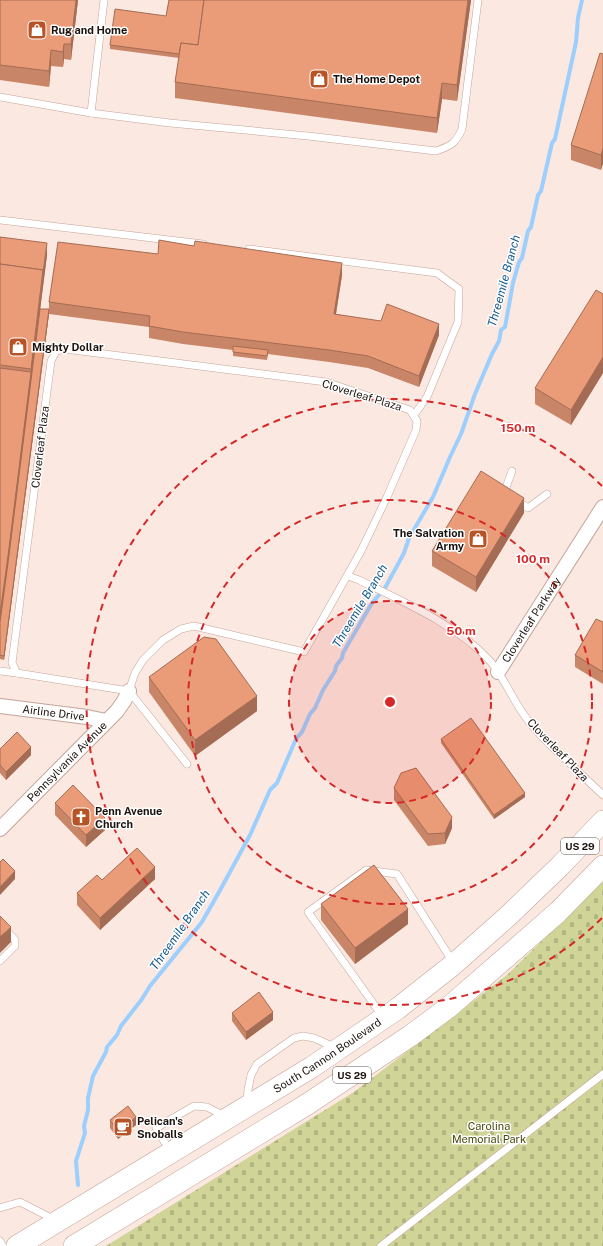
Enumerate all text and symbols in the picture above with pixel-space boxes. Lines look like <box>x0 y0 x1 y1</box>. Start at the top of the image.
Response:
shop icon: Rug and Home <box>26 19 48 41</box>
place label: Rug and Home <box>51 24 127 36</box>
shop icon: The Home Depot <box>308 68 330 90</box>
place label: The Home Depot <box>333 73 420 85</box>
water label: Threemile Branch <box>485 233 523 329</box>
shop icon: Mighty Dollar <box>7 336 29 358</box>
place label: Mighty Dollar <box>32 341 104 353</box>
street label: Cloverleaf Plaza <box>321 377 403 413</box>
street label: Cloverleaf Plaza <box>29 405 51 489</box>
text: 150 m <box>501 421 535 435</box>
place label: The Salvation Army <box>393 527 465 552</box>
shop icon: The Salvation Army <box>467 528 489 550</box>
text: 100 m <box>516 552 550 566</box>
water label: Threemile Branch <box>330 562 391 650</box>
street label: Cloverleaf Parkway <box>500 575 563 665</box>
text: 50 m <box>446 624 476 638</box>
centre of rings <box>383 695 397 709</box>
street label: Airline Drive <box>22 703 85 723</box>
street label: Cloverleaf Plaza <box>525 716 591 784</box>
street label: Pennsylvania Avenue <box>25 719 109 804</box>
place label: Penn Avenue Church <box>95 805 162 830</box>
church icon: Penn Avenue Church <box>70 806 92 828</box>
road number: US 29 <box>561 838 599 854</box>
water label: Threemile Branch <box>147 887 213 973</box>
street label: South Cannon Boulevard <box>271 1016 383 1095</box>
road number: US 29 <box>333 1067 371 1083</box>
place label: Pelican's Snoballs <box>137 1115 183 1140</box>
cafe icon: Pelican's Snoballs <box>112 1116 134 1138</box>
park label: Carolina Memorial Park <box>452 1120 526 1145</box>

